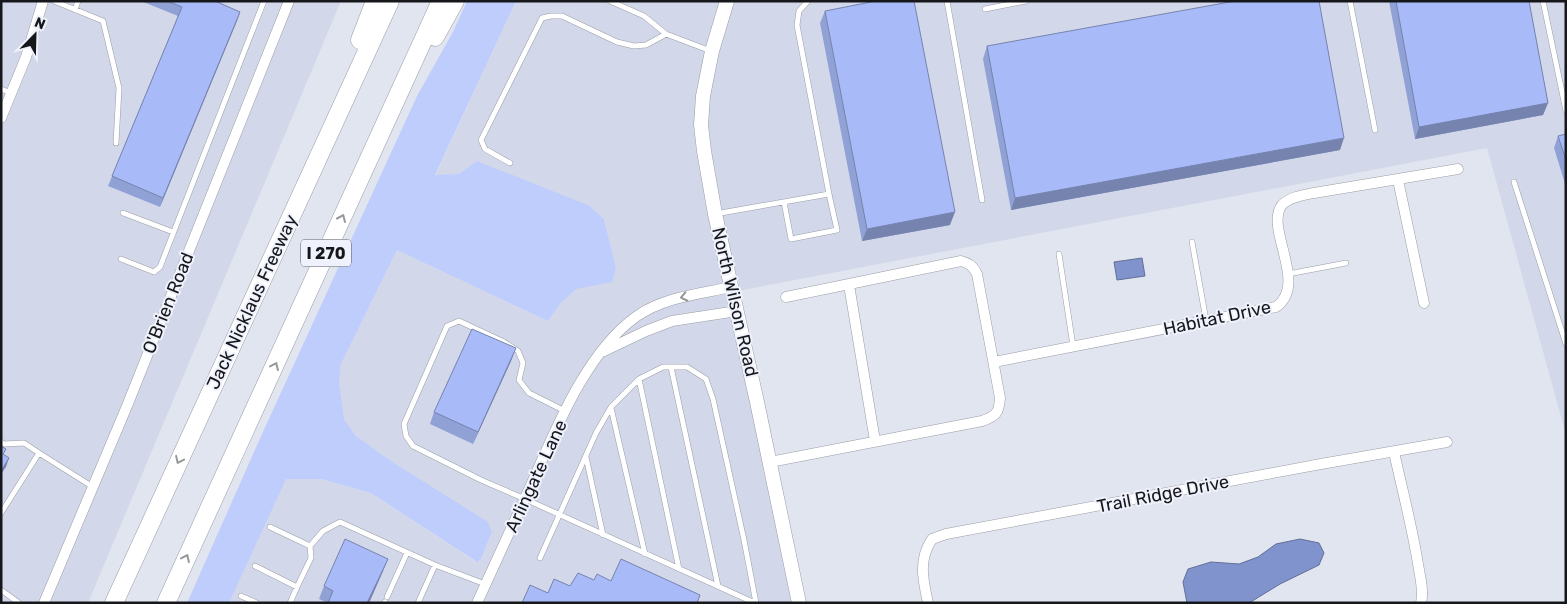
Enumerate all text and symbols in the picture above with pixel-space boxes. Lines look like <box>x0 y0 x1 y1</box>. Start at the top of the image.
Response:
north arrow <box>10 10 60 60</box>
text: N <box>32 14 48 33</box>
street label: Jack Nicklaus Freeway <box>202 211 302 393</box>
one-way arrow <box>336 214 347 223</box>
street label: North Wilson Road <box>707 225 763 379</box>
road number: I 270 <box>301 240 351 266</box>
street label: O'Brien Road <box>138 249 198 357</box>
one-way arrow <box>679 292 688 302</box>
street label: Habitat Drive <box>1161 296 1273 340</box>
one-way arrow <box>268 362 279 371</box>
street label: Arlingate Lane <box>500 416 572 536</box>
one-way arrow <box>175 455 186 464</box>
street label: Trail Ridge Drive <box>1095 470 1231 518</box>
one-way arrow <box>180 554 190 563</box>

